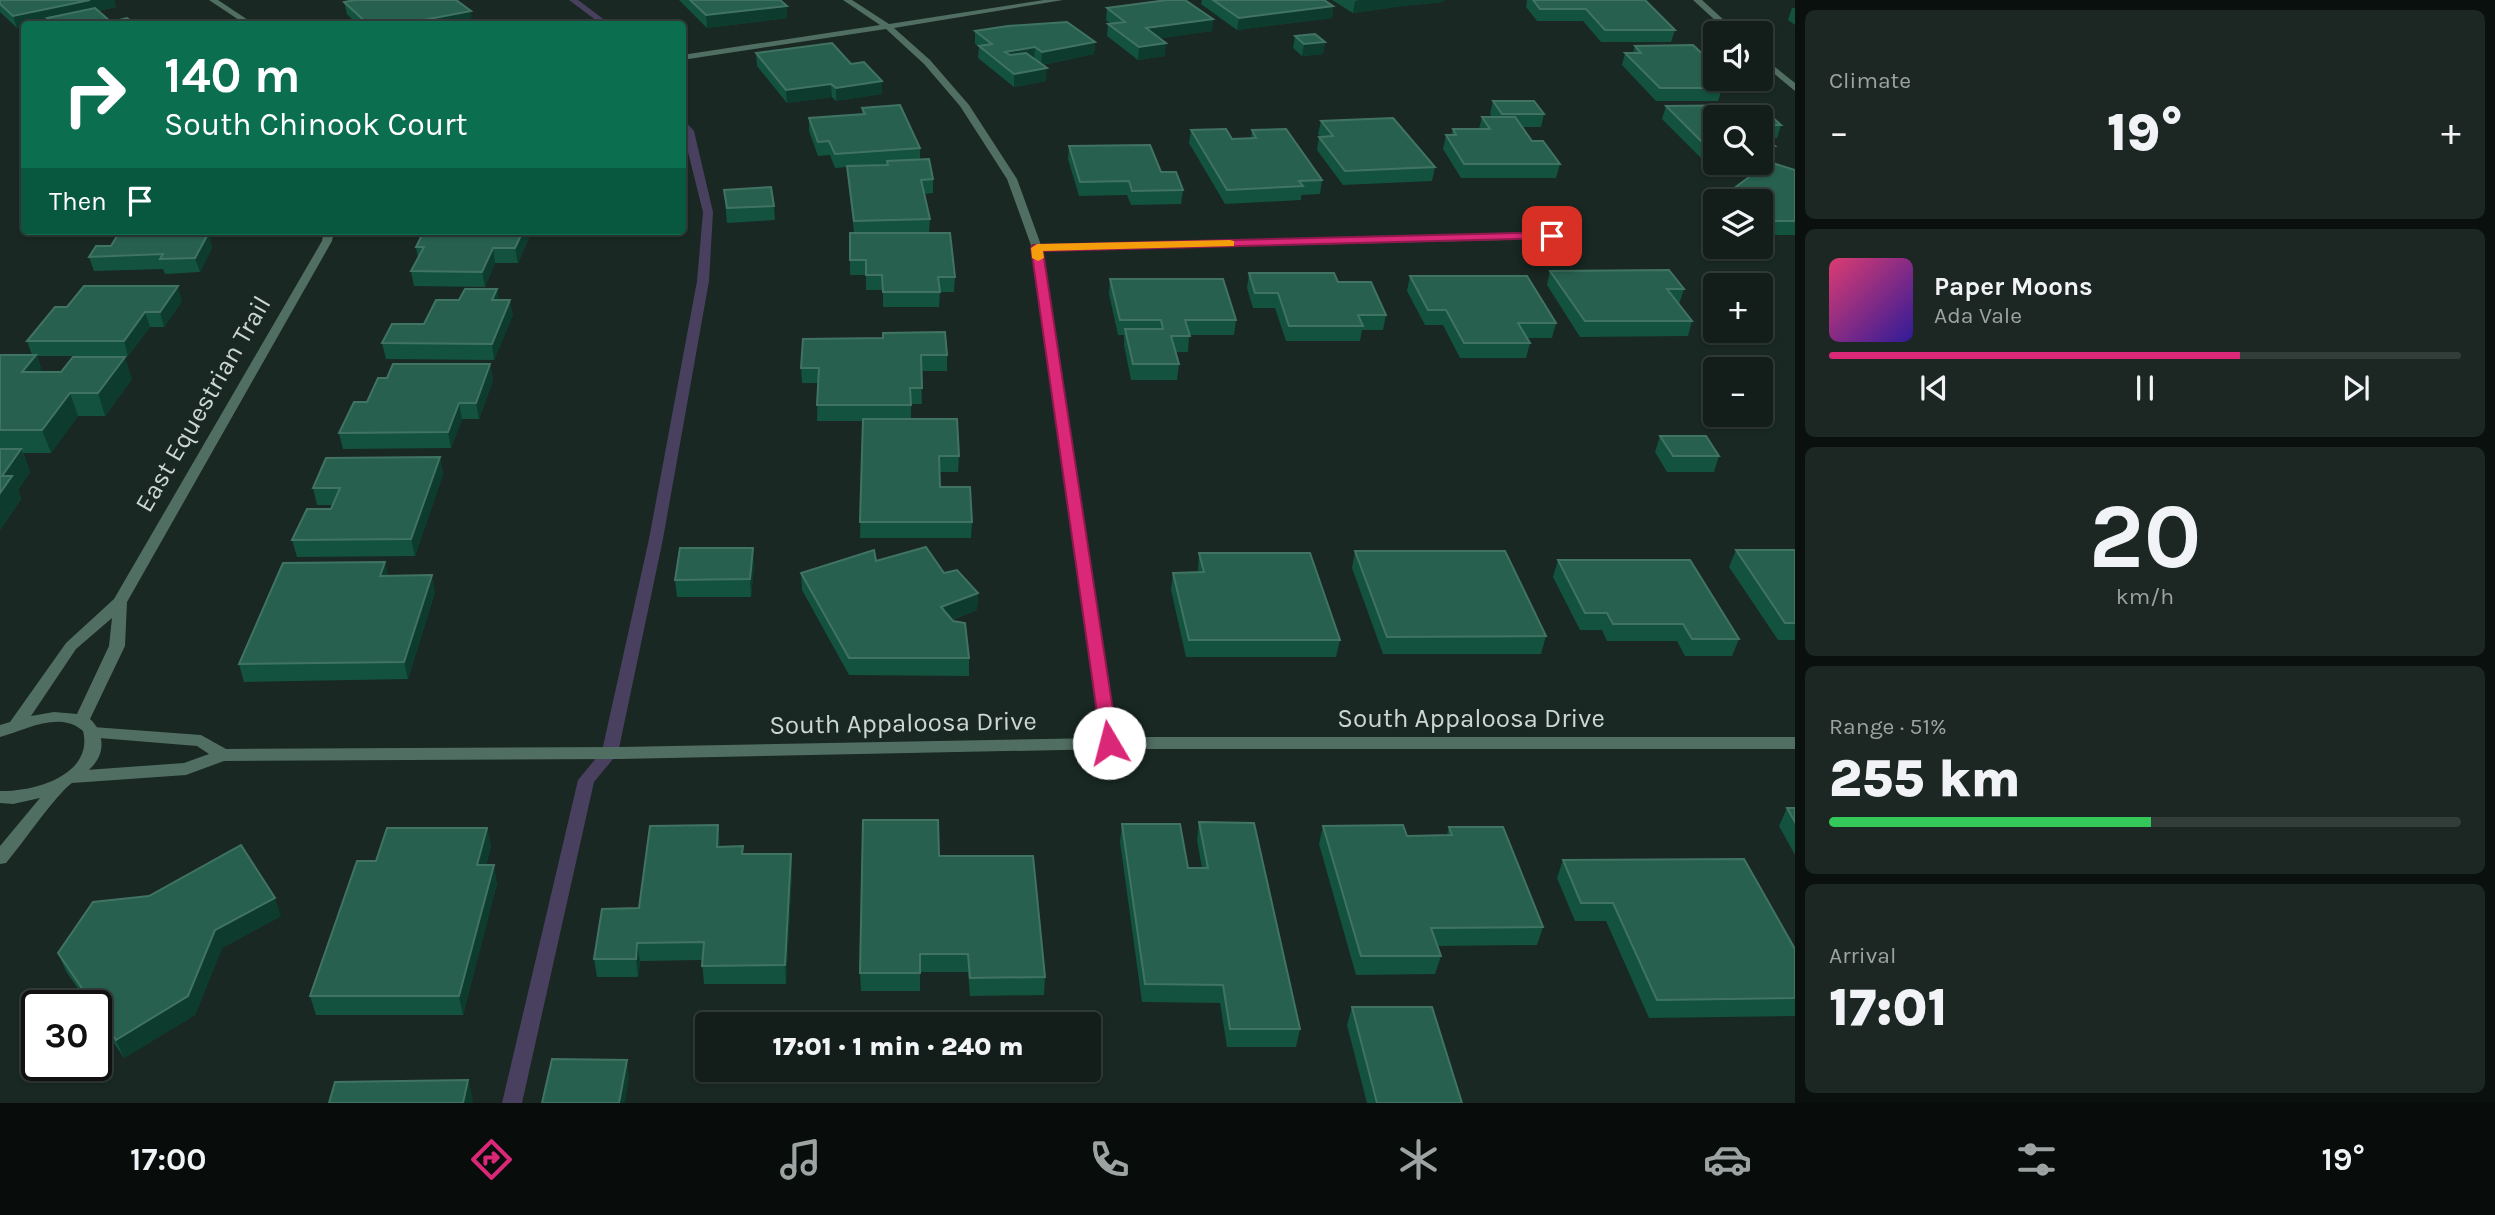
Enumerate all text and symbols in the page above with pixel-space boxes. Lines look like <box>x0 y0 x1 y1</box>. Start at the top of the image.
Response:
map controls <box>1703 21 1773 427</box>
button: sound <box>1703 21 1773 91</box>
text: 140 m <box>164 47 301 104</box>
icon: right <box>49 49 140 140</box>
text: Climate <box>1829 67 1911 94</box>
text: 19° <box>2107 102 2183 163</box>
button: search <box>1703 105 1773 175</box>
text: South Chinook Court <box>164 106 468 143</box>
text: − <box>1829 110 1849 155</box>
text: + <box>2441 110 2461 155</box>
icon: arrive <box>121 182 159 220</box>
text: Then <box>49 186 107 217</box>
button: layers <box>1703 189 1773 259</box>
pin <box>1522 206 1582 266</box>
icon: arrive <box>1533 217 1571 255</box>
text: Paper Moons <box>1934 271 2093 302</box>
button: + <box>1703 273 1773 343</box>
street label: East Equestrian Trail <box>129 291 277 517</box>
text: Ada Vale <box>1934 302 2022 329</box>
button: − <box>1703 357 1773 427</box>
icon: previous <box>1915 369 1953 407</box>
icon: pause <box>2126 369 2164 407</box>
icon: next <box>2337 369 2375 407</box>
text: 20 <box>2089 484 2201 590</box>
text: km/h <box>2116 583 2174 610</box>
street label: South Appaloosa Drive <box>1337 703 1605 734</box>
street label: South Appaloosa Drive <box>769 705 1037 741</box>
position arrow <box>1072 706 1146 780</box>
text: Range · 51% <box>1829 713 1947 740</box>
text: 255 km <box>1829 748 2021 809</box>
text: Arrival <box>1829 942 1896 969</box>
text: 17:01 <box>1829 977 1948 1038</box>
speed limit sign: 30 <box>21 990 112 1081</box>
text: 17:01 · 1 min · 240 m <box>772 1031 1024 1062</box>
icon: directions <box>467 1135 516 1184</box>
icon: music <box>776 1135 825 1184</box>
icon: phone <box>1085 1135 1134 1184</box>
icon: climate <box>1394 1135 1443 1184</box>
icon: car <box>1703 1135 1752 1184</box>
icon: filters <box>2012 1135 2061 1184</box>
text: 17:00 <box>130 1141 207 1178</box>
text: 19° <box>2321 1141 2365 1178</box>

